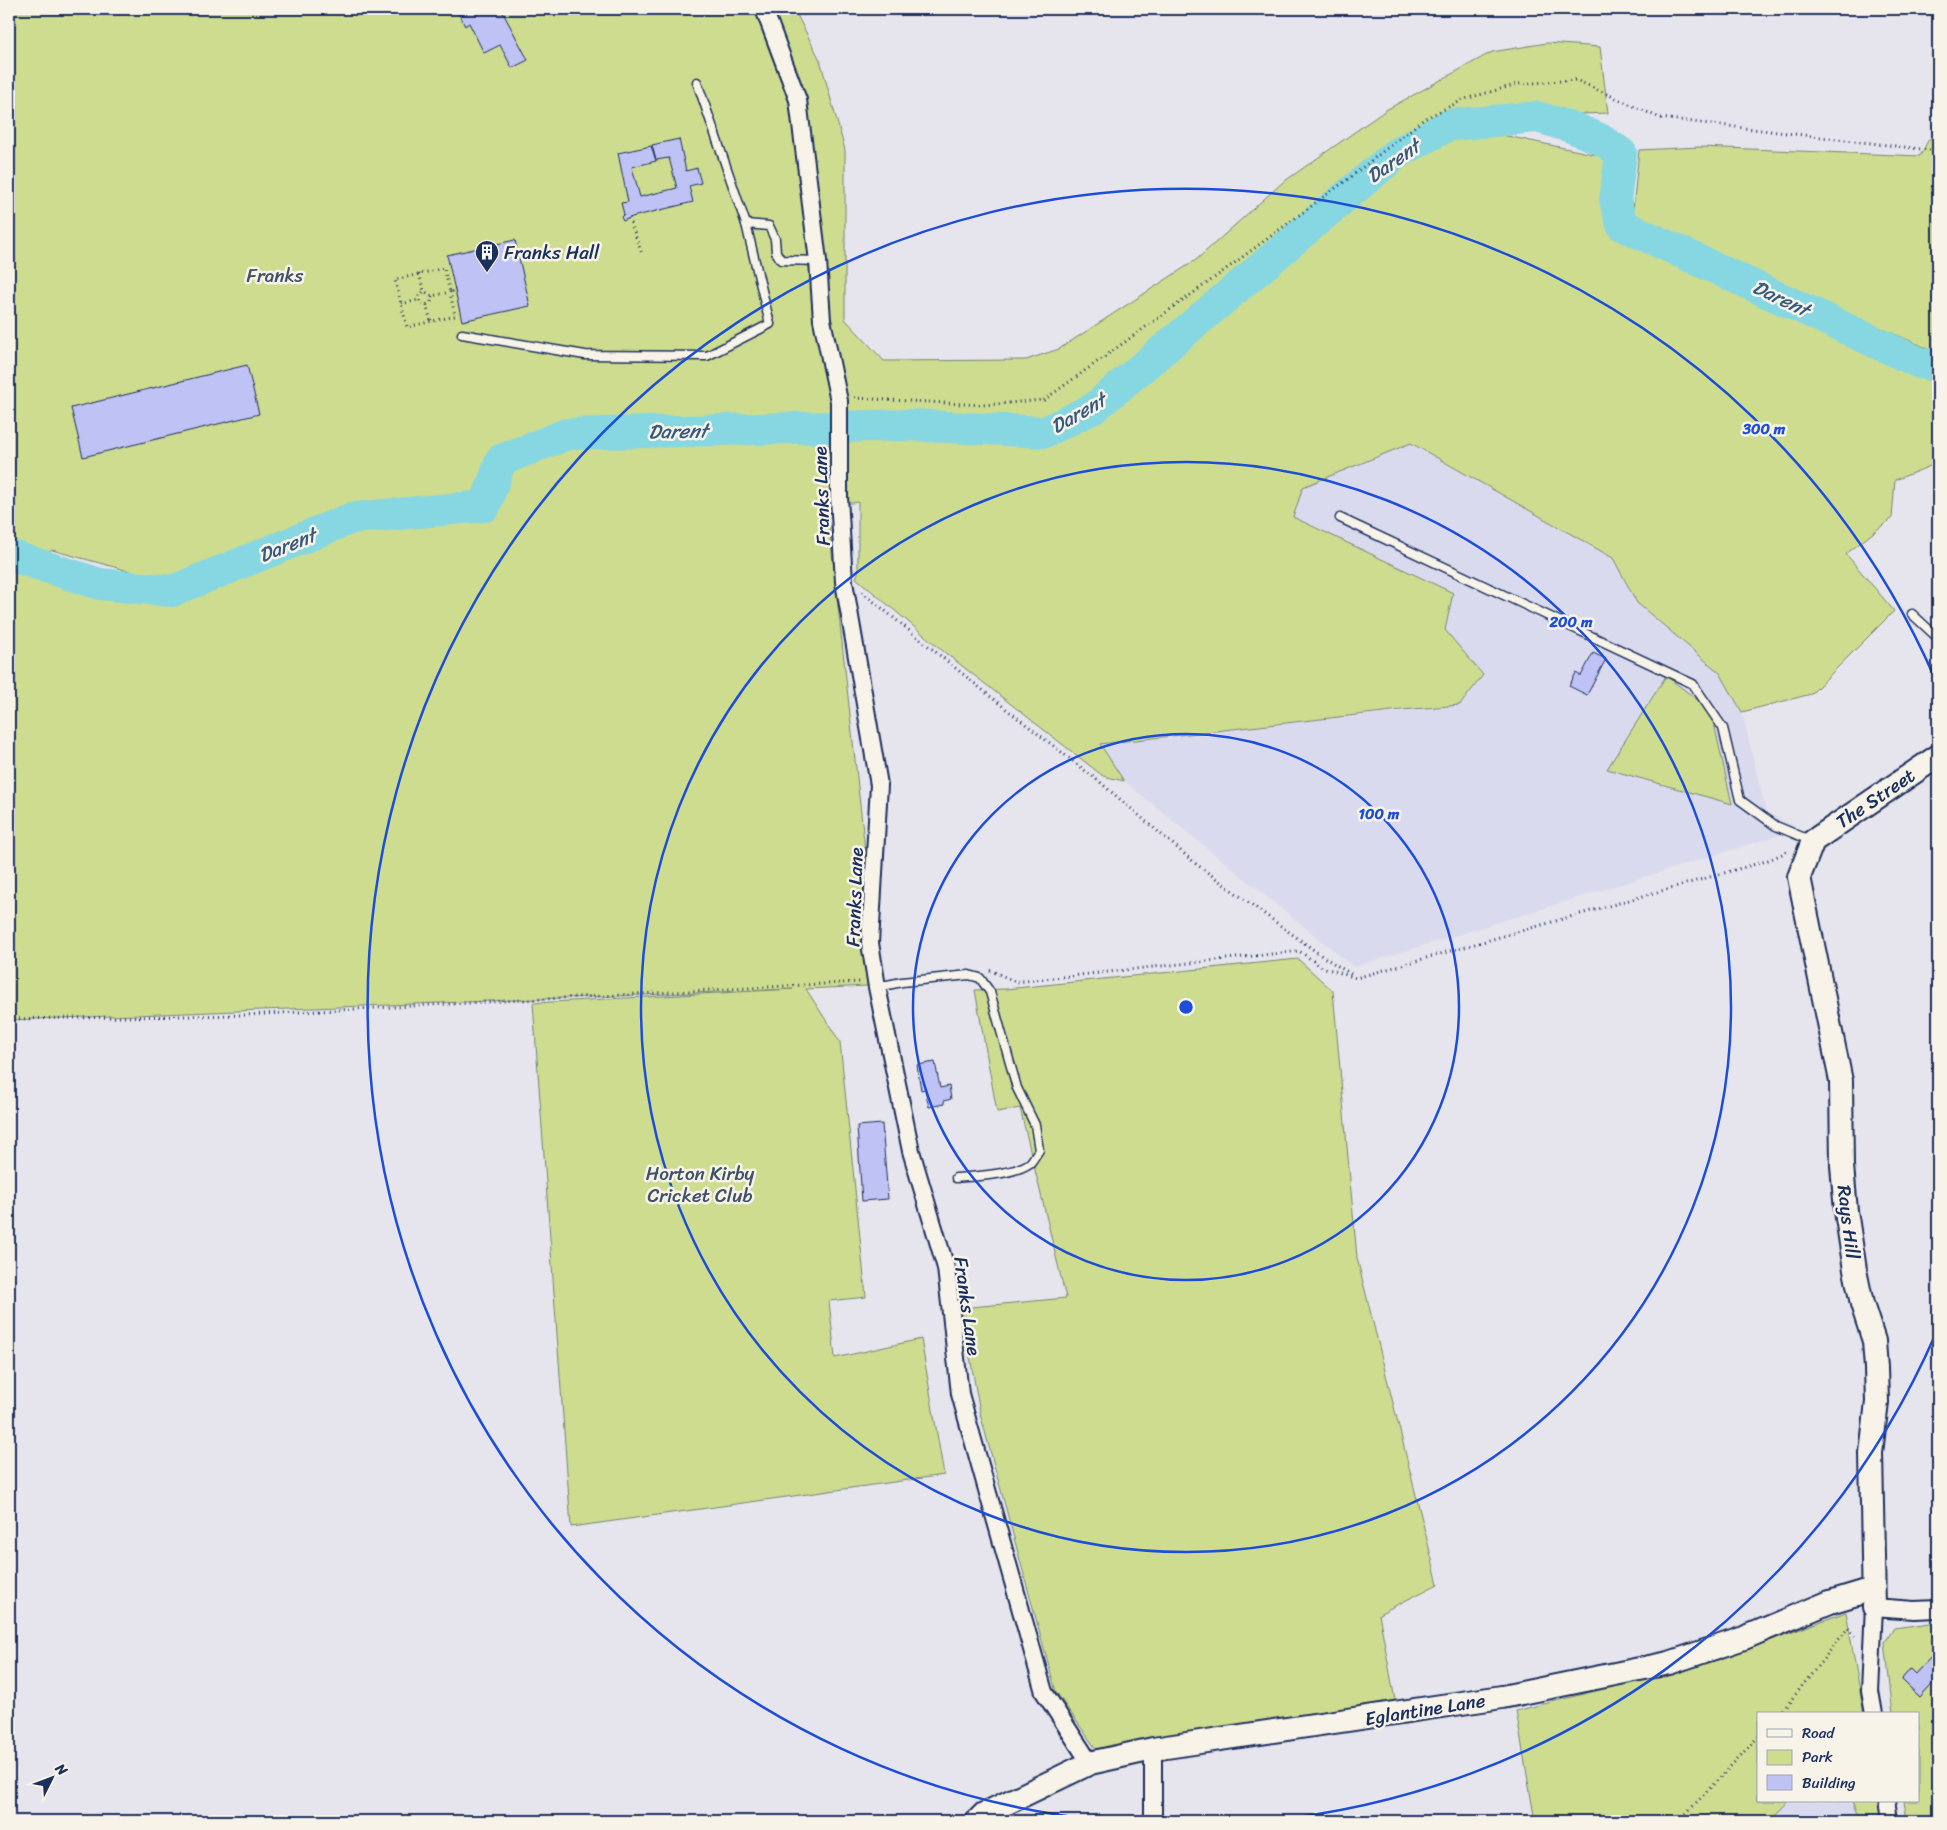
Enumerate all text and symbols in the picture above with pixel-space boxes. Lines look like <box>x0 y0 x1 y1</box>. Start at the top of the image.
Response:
water label: Darent <box>1359 128 1430 193</box>
place label: Franks Hall <box>504 236 600 269</box>
building icon: Franks Hall <box>474 239 500 273</box>
park label: Franks <box>247 259 304 292</box>
water label: Darent <box>1747 270 1818 328</box>
water label: Darent <box>1044 382 1115 443</box>
water label: Darent <box>648 413 711 450</box>
text: 300 m <box>1742 416 1786 442</box>
street label: Franks Lane <box>803 446 840 546</box>
water label: Darent <box>253 517 324 573</box>
text: 200 m <box>1548 609 1593 635</box>
street label: The Street <box>1829 759 1922 837</box>
text: 100 m <box>1359 801 1400 827</box>
street label: Franks Lane <box>836 847 873 947</box>
centre of rings <box>1177 998 1195 1016</box>
park label: Horton Kirby Cricket Club <box>646 1157 755 1212</box>
street label: Rays Hill <box>1828 1183 1869 1261</box>
street label: Franks Lane <box>944 1255 991 1358</box>
street label: Eglantine Lane <box>1362 1684 1488 1735</box>
legend <box>1757 1712 1920 1802</box>
text: Road <box>1802 1720 1835 1746</box>
text: Park <box>1802 1744 1833 1770</box>
north arrow <box>28 1752 78 1802</box>
text: N <box>48 1757 74 1782</box>
text: Building <box>1802 1770 1856 1796</box>

